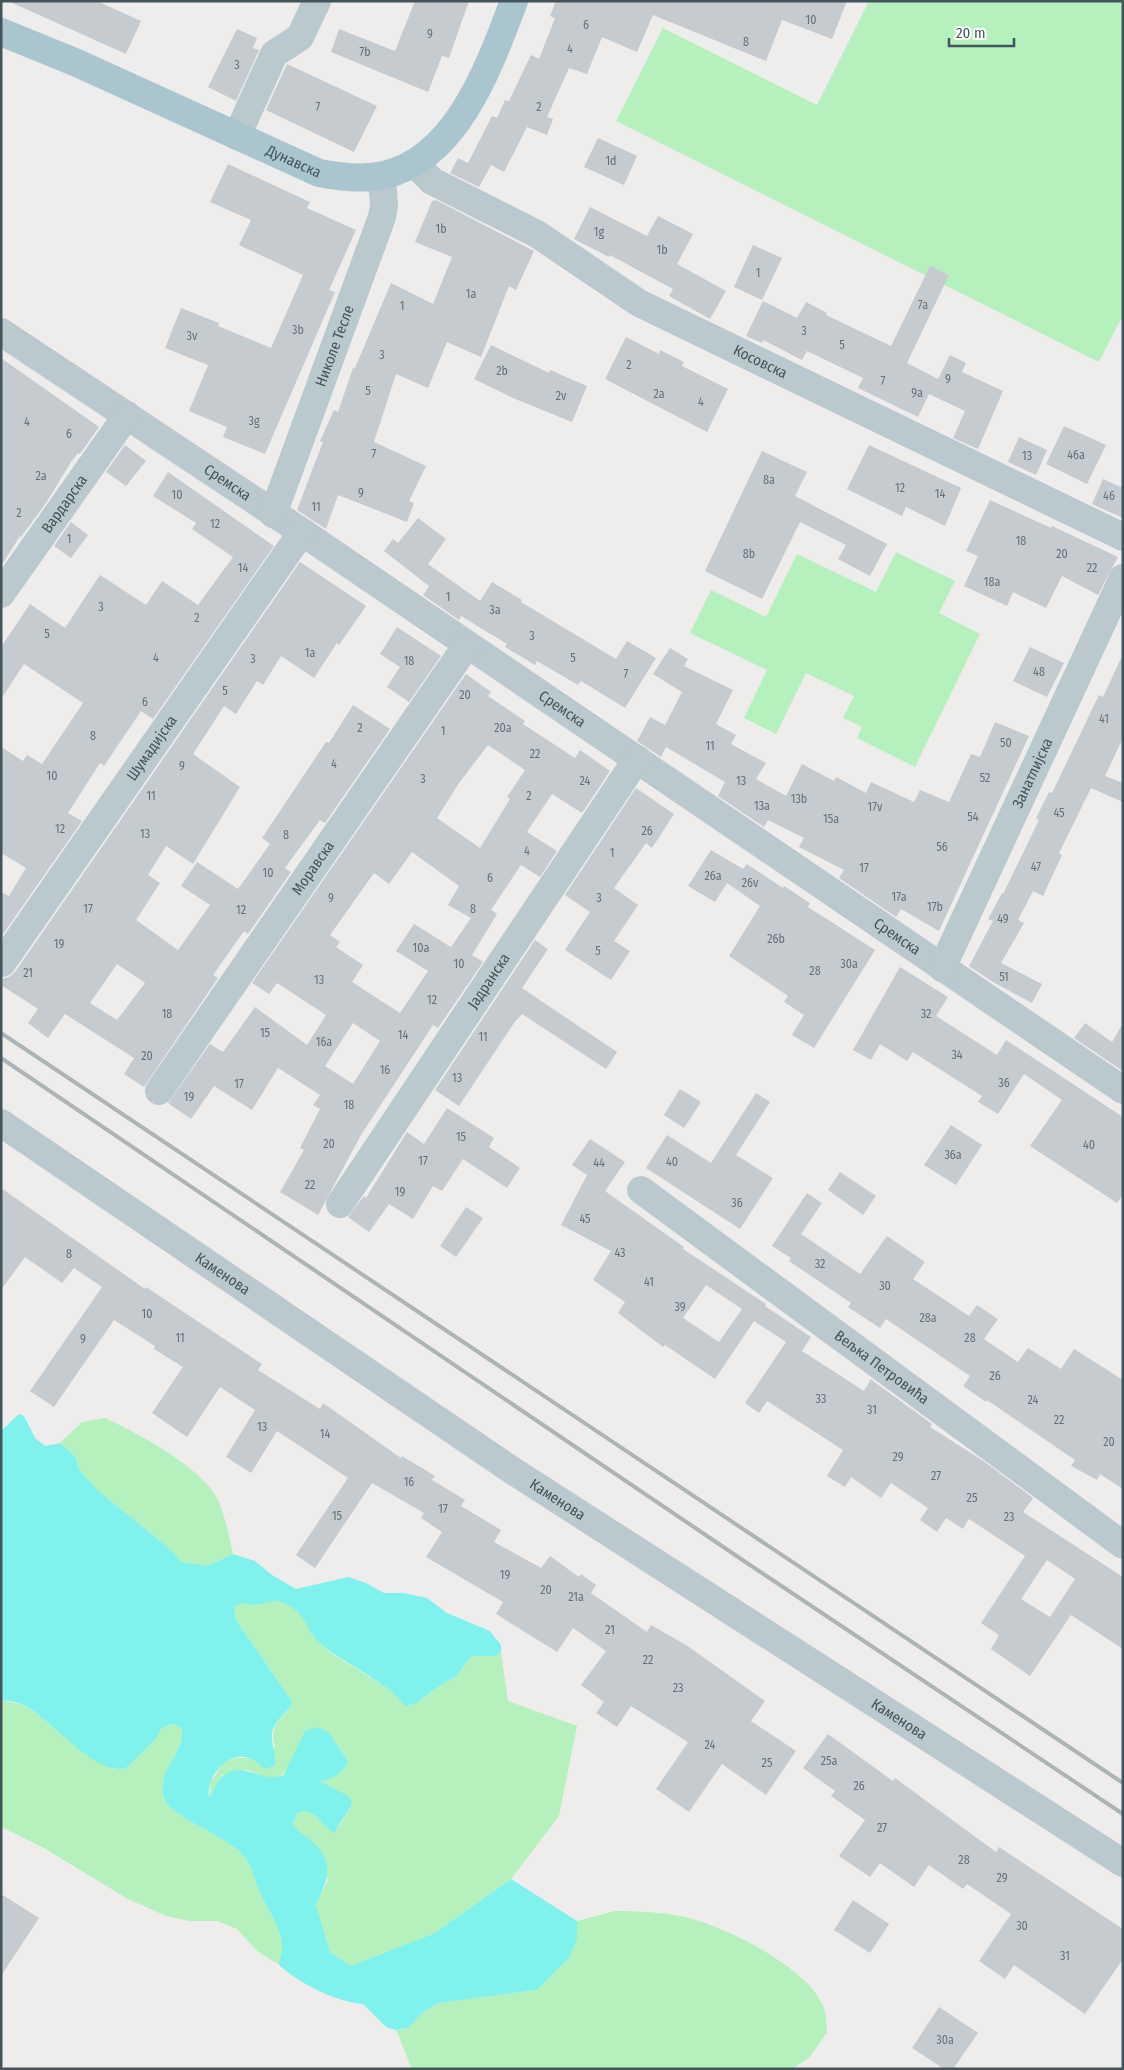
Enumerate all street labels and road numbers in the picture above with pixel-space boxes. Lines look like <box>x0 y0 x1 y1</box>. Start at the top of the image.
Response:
street label: Дунавска <box>262 141 324 182</box>
street label: Николе Тесле <box>311 303 358 389</box>
street label: Косовска <box>730 341 790 382</box>
street label: Сремска <box>201 460 254 505</box>
street label: Вардарска <box>38 472 91 537</box>
street label: Сремска <box>535 687 589 731</box>
street label: Шумадијска <box>123 712 181 784</box>
street label: Занатлијска <box>1009 735 1056 811</box>
street label: Моравска <box>288 837 338 899</box>
street label: Сремска <box>870 914 924 959</box>
street label: Јадранска <box>464 950 514 1012</box>
street label: Каменова <box>192 1249 254 1299</box>
street label: Вељка Петровића <box>831 1327 933 1408</box>
street label: Каменова <box>526 1475 589 1524</box>
street label: Каменова <box>868 1695 930 1744</box>

